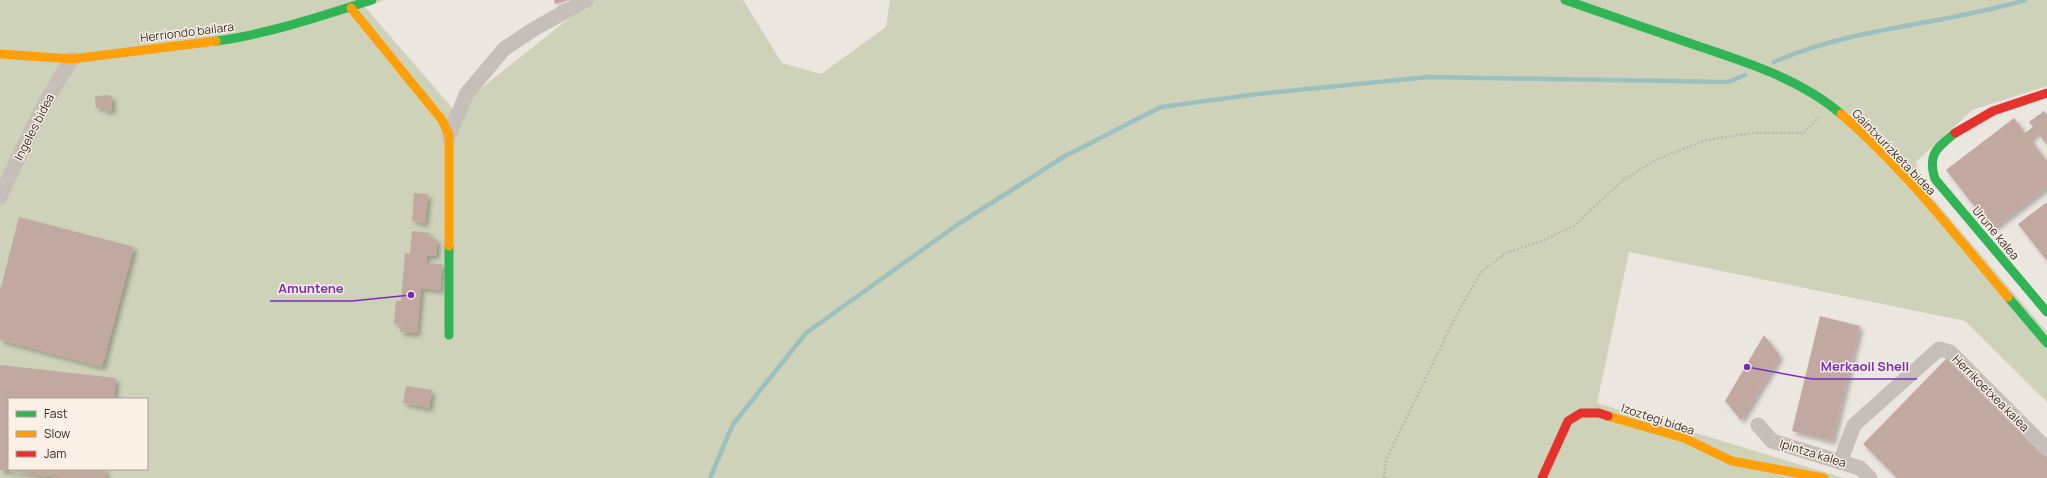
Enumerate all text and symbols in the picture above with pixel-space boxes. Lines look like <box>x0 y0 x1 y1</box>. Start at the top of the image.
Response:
street label: Herriondo bailara <box>139 18 235 46</box>
street label: Ingeles bidea <box>10 91 58 163</box>
street label: Gaintxurizketa bidea <box>1848 105 1940 199</box>
street label: Urune kalea <box>1968 202 2024 264</box>
callout: Amuntene <box>270 276 352 301</box>
text: Amuntene <box>278 279 344 297</box>
street label: Herrikoetxea kalea <box>1949 351 2033 435</box>
callout: Merkaoil Shell <box>1812 354 1917 379</box>
text: Merkaoil Shell <box>1821 357 1909 375</box>
legend <box>8 398 148 470</box>
street label: Izoztegi bidea <box>1619 399 1697 439</box>
text: Fast <box>44 405 68 422</box>
text: Slow <box>44 425 70 442</box>
street label: Ipintza kalea <box>1778 435 1848 471</box>
text: Jam <box>44 445 66 462</box>

